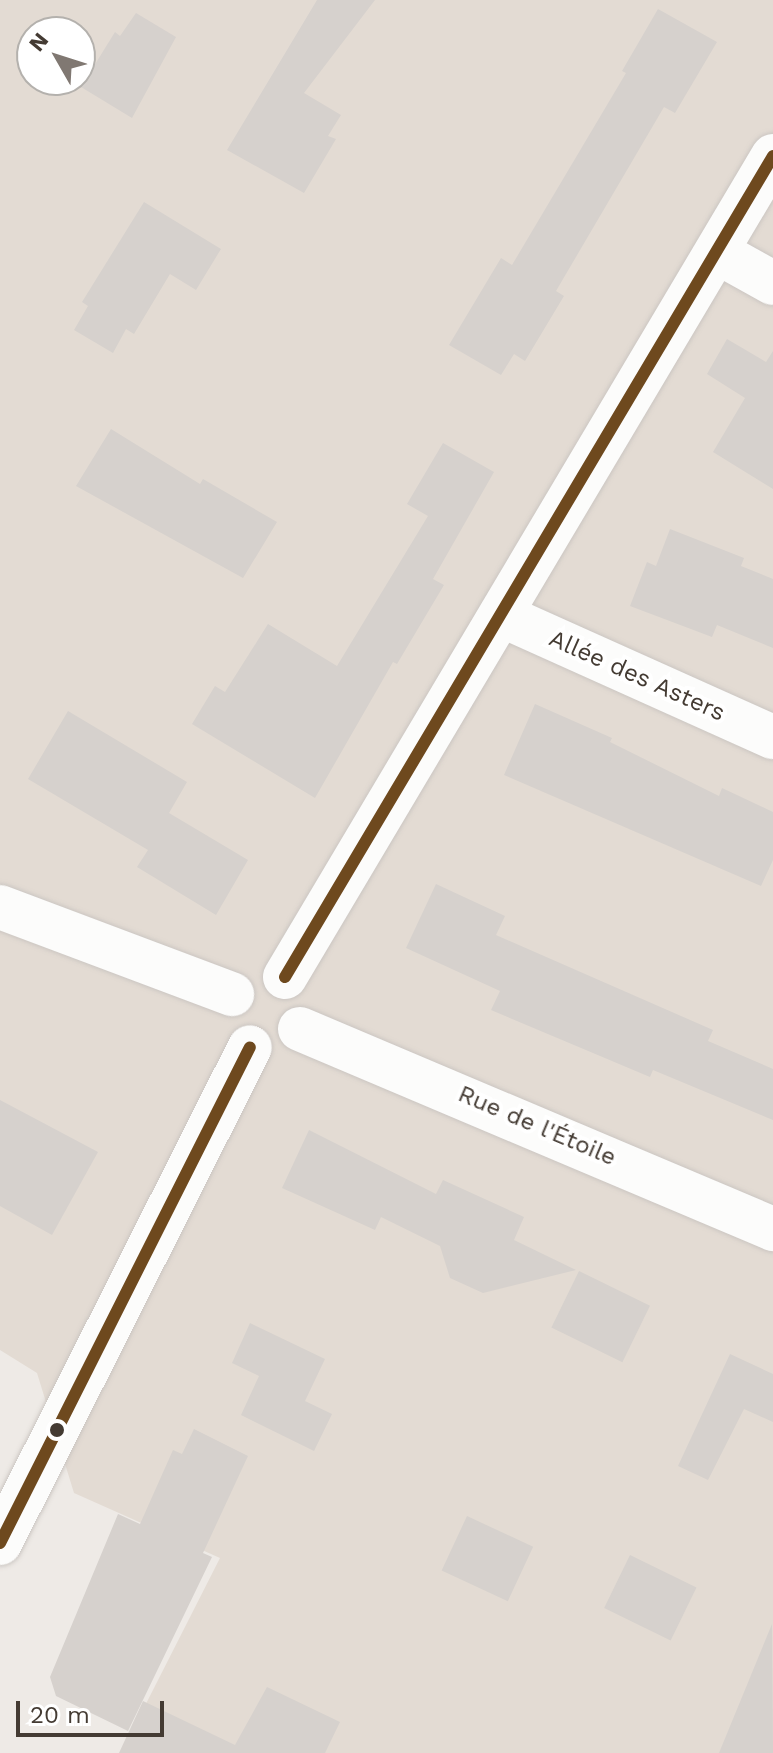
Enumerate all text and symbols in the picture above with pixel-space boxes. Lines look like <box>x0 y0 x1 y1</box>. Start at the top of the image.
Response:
north arrow <box>16 16 96 96</box>
text: N <box>24 28 53 56</box>
street label: Allée des Asters <box>544 624 730 728</box>
street label: Rue de l'Étoile <box>454 1080 620 1172</box>
unlabelled marker <box>49 1422 65 1438</box>
scale bar <box>20 1685 168 1735</box>
text: 20 m <box>30 1701 90 1729</box>

